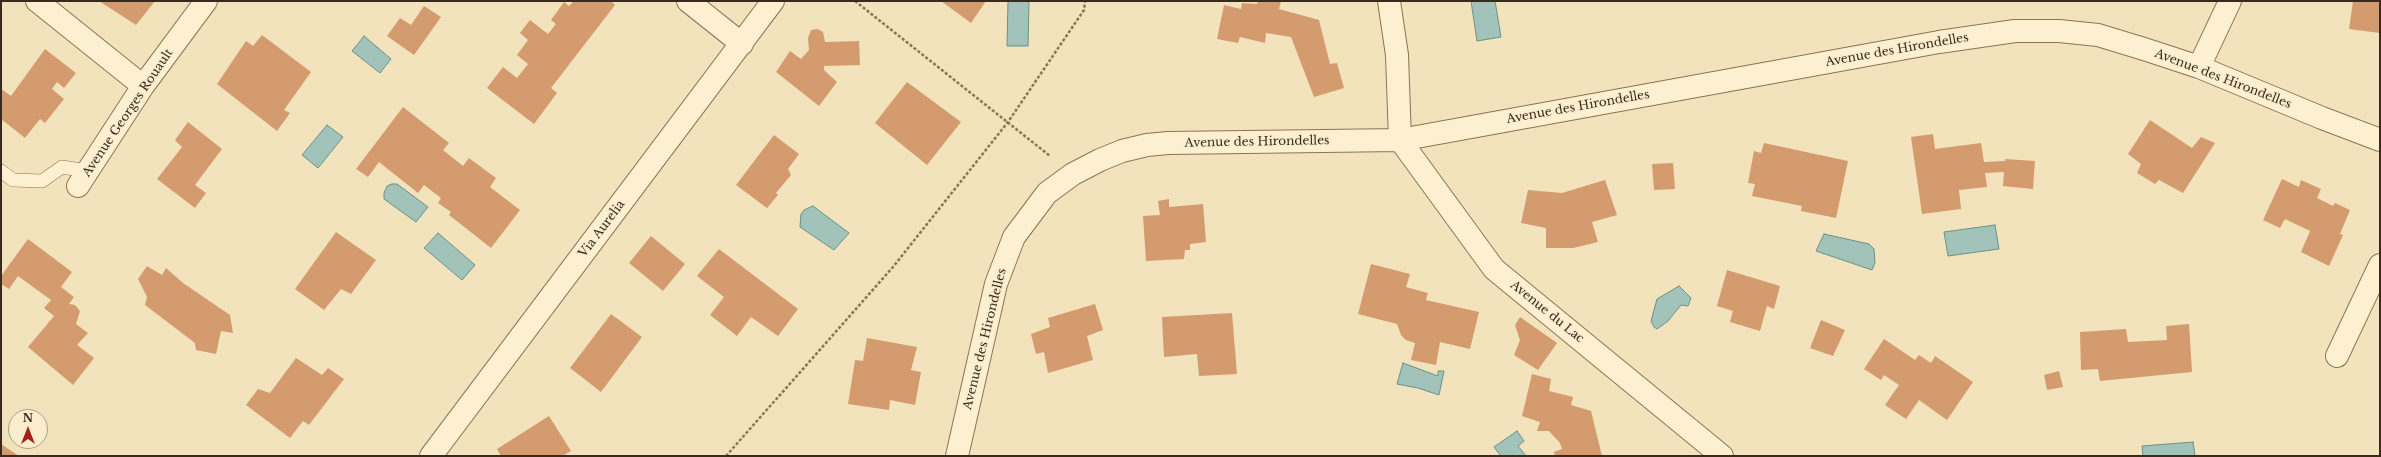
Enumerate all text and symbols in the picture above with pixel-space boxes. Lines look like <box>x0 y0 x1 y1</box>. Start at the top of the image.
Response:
street label: Avenue des Hirondelles <box>1824 30 1970 70</box>
street label: Avenue Georges Rouault <box>80 46 176 180</box>
street label: Avenue des Hirondelles <box>2153 46 2293 112</box>
street label: Avenue des Hirondelles <box>1505 87 1651 127</box>
street label: Avenue des Hirondelles <box>1184 134 1330 150</box>
street label: Via Aurelia <box>576 198 628 260</box>
street label: Avenue des Hirondelles <box>960 267 1010 411</box>
street label: Avenue du Lac <box>1507 278 1587 346</box>
north arrow <box>8 409 48 449</box>
text: N <box>23 411 33 425</box>

